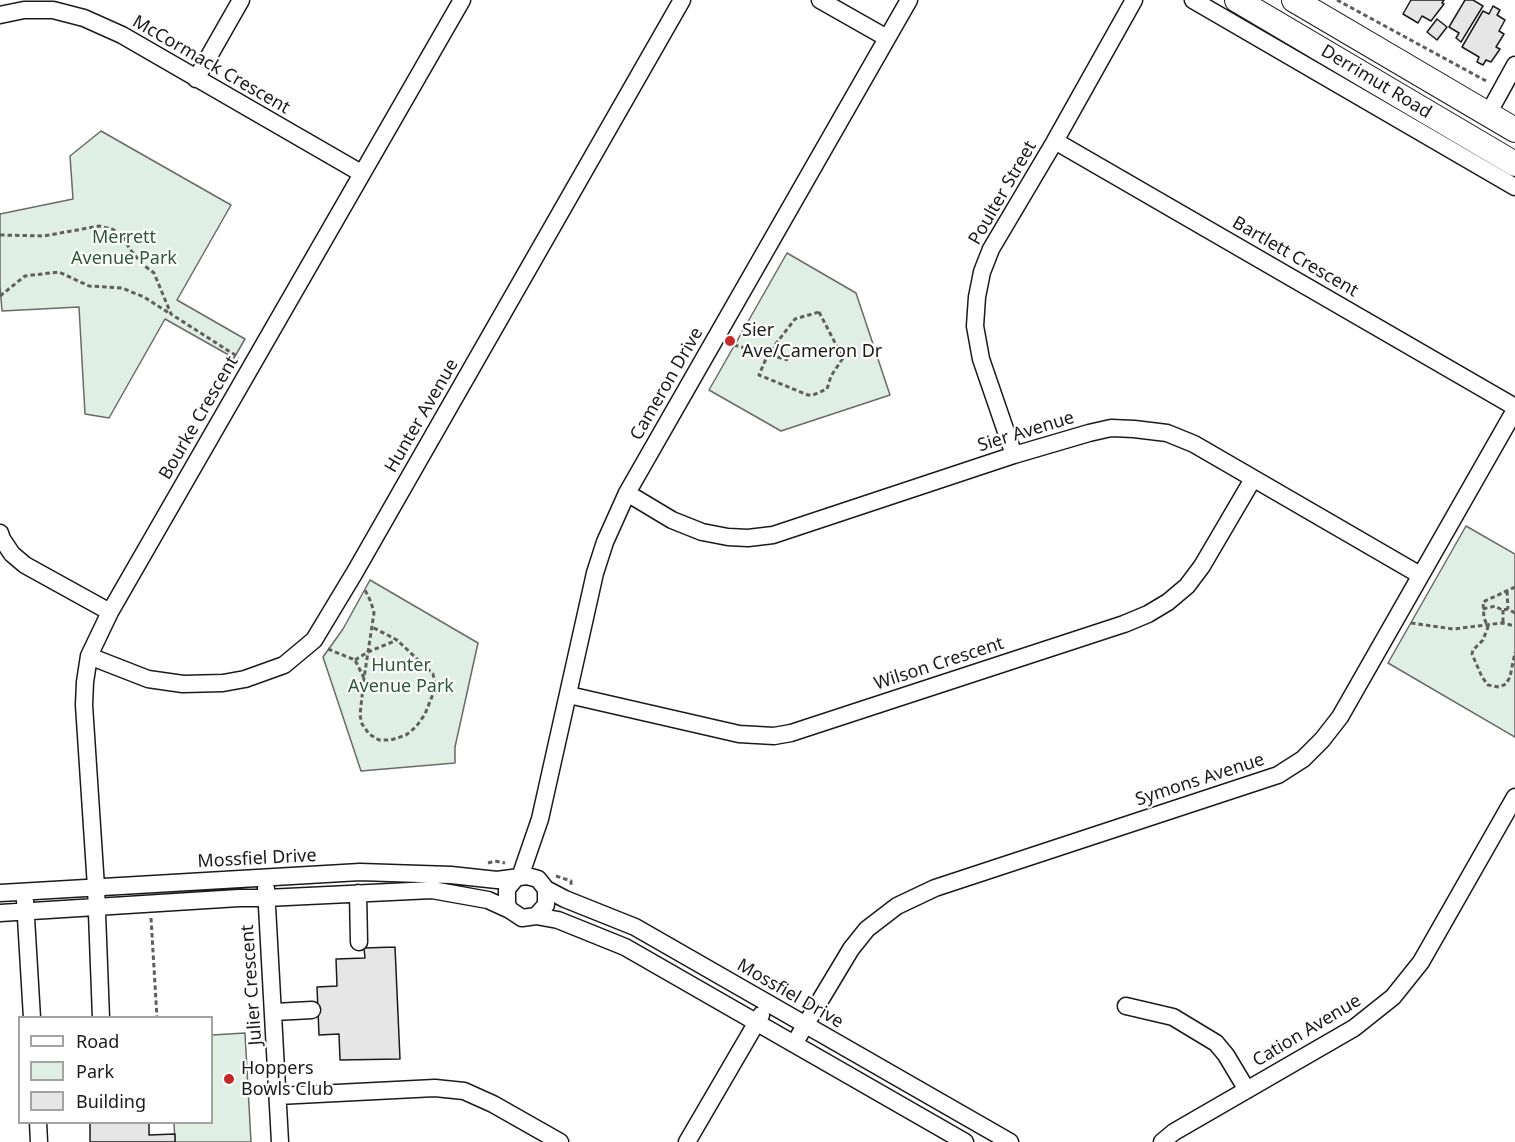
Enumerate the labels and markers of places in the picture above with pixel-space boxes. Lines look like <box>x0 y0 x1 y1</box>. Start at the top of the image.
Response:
place label: Sier Ave/Cameron Dr <box>742 320 882 362</box>
marker: Sier Ave/Cameron Dr <box>723 334 737 348</box>
place label: Hoppers Bowls Club <box>241 1058 334 1100</box>
marker: Hoppers Bowls Club <box>222 1072 236 1086</box>

